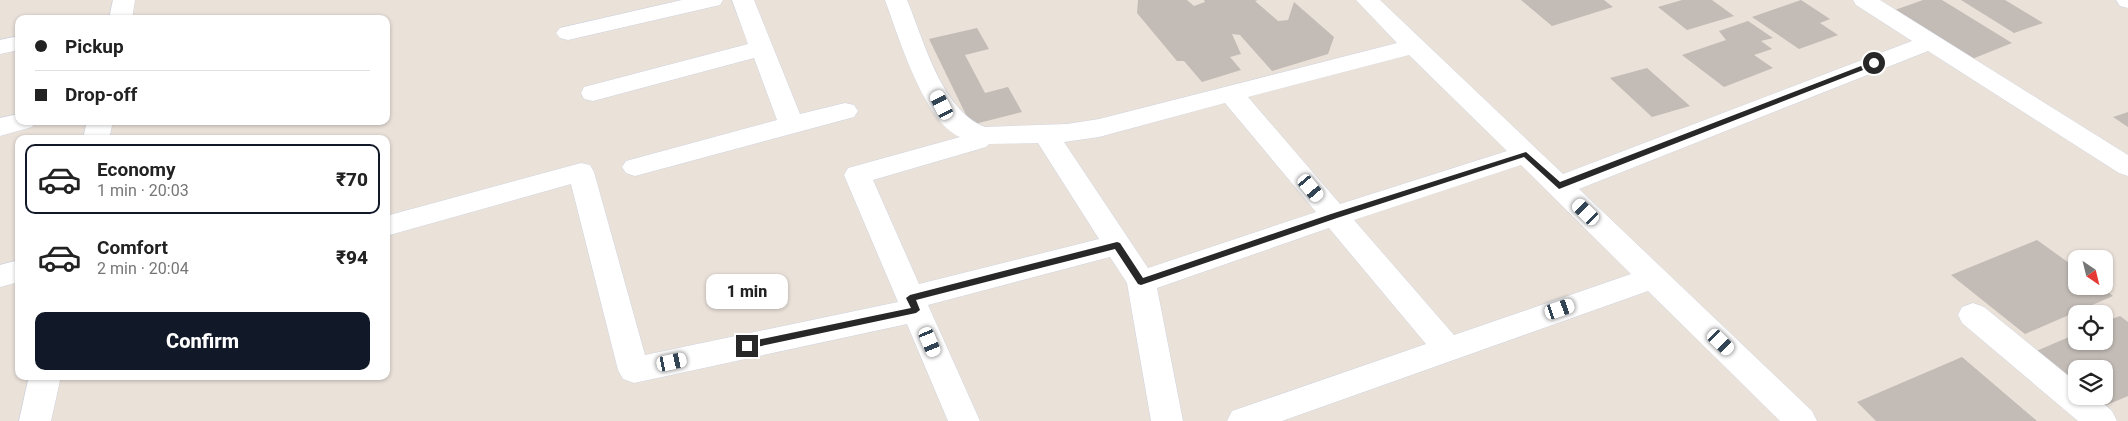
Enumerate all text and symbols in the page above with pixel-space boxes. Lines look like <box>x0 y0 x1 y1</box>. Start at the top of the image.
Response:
text: Pickup <box>65 35 124 58</box>
route start <box>1863 52 1885 74</box>
text: Drop-off <box>65 83 137 106</box>
car <box>928 88 955 122</box>
icon: car <box>37 157 82 202</box>
text: Economy <box>97 158 176 181</box>
text: ₹70 <box>336 168 368 191</box>
car <box>1295 172 1326 204</box>
text: 1 min · 20:03 <box>97 181 189 200</box>
car <box>1570 196 1602 228</box>
icon: car <box>37 235 82 280</box>
text: Comfort <box>97 236 168 259</box>
text: ₹94 <box>336 246 368 269</box>
north arrow <box>2068 250 2112 295</box>
map controls <box>2068 250 2113 405</box>
text: 2 min · 20:04 <box>97 259 189 278</box>
callout: 1 min <box>706 274 788 308</box>
text: 1 min <box>727 282 767 301</box>
car <box>1543 297 1576 321</box>
button: locate <box>2068 305 2113 350</box>
button: Confirm <box>35 312 370 370</box>
car <box>917 325 942 359</box>
car <box>1705 326 1737 358</box>
route end <box>736 335 758 357</box>
car <box>655 352 688 372</box>
button: layers <box>2068 360 2113 405</box>

